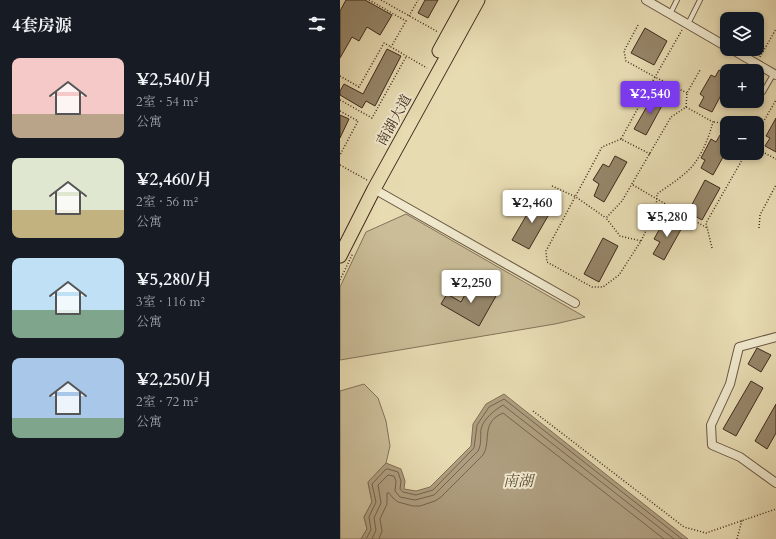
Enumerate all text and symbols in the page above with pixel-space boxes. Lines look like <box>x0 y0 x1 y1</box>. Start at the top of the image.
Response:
map controls <box>720 12 764 160</box>
button: layers <box>720 12 764 56</box>
icon: filters <box>306 13 328 35</box>
text: 4套房源 <box>12 14 72 37</box>
button: + <box>720 64 764 108</box>
text: ¥2,540/月 <box>136 68 212 91</box>
icon: home <box>44 74 92 122</box>
pin: ¥2,540 <box>617 81 683 115</box>
text: ¥2,540 <box>630 85 670 103</box>
street label: 南湖大道 <box>372 91 416 149</box>
text: 2室 · 54 m² <box>136 93 198 111</box>
text: 公寓 <box>136 113 162 131</box>
button: − <box>720 116 764 160</box>
text: ¥2,460/月 <box>136 168 212 191</box>
icon: home <box>44 174 92 222</box>
pin: ¥2,460 <box>499 190 565 224</box>
text: 2室 · 56 m² <box>136 193 198 211</box>
text: ¥2,460 <box>512 194 552 212</box>
pin: ¥5,280 <box>634 204 700 238</box>
text: ¥5,280 <box>647 208 687 226</box>
text: 公寓 <box>136 213 162 231</box>
text: ¥5,280/月 <box>136 268 212 291</box>
pin: ¥2,250 <box>438 270 504 304</box>
icon: home <box>44 274 92 322</box>
text: ¥2,250 <box>451 274 491 292</box>
text: 3室 · 116 m² <box>136 293 205 311</box>
text: 公寓 <box>136 313 162 331</box>
text: ¥2,250/月 <box>136 368 212 391</box>
icon: home <box>44 374 92 422</box>
text: 2室 · 72 m² <box>136 393 198 411</box>
text: 公寓 <box>136 413 162 431</box>
water label: 南湖 <box>503 471 536 491</box>

